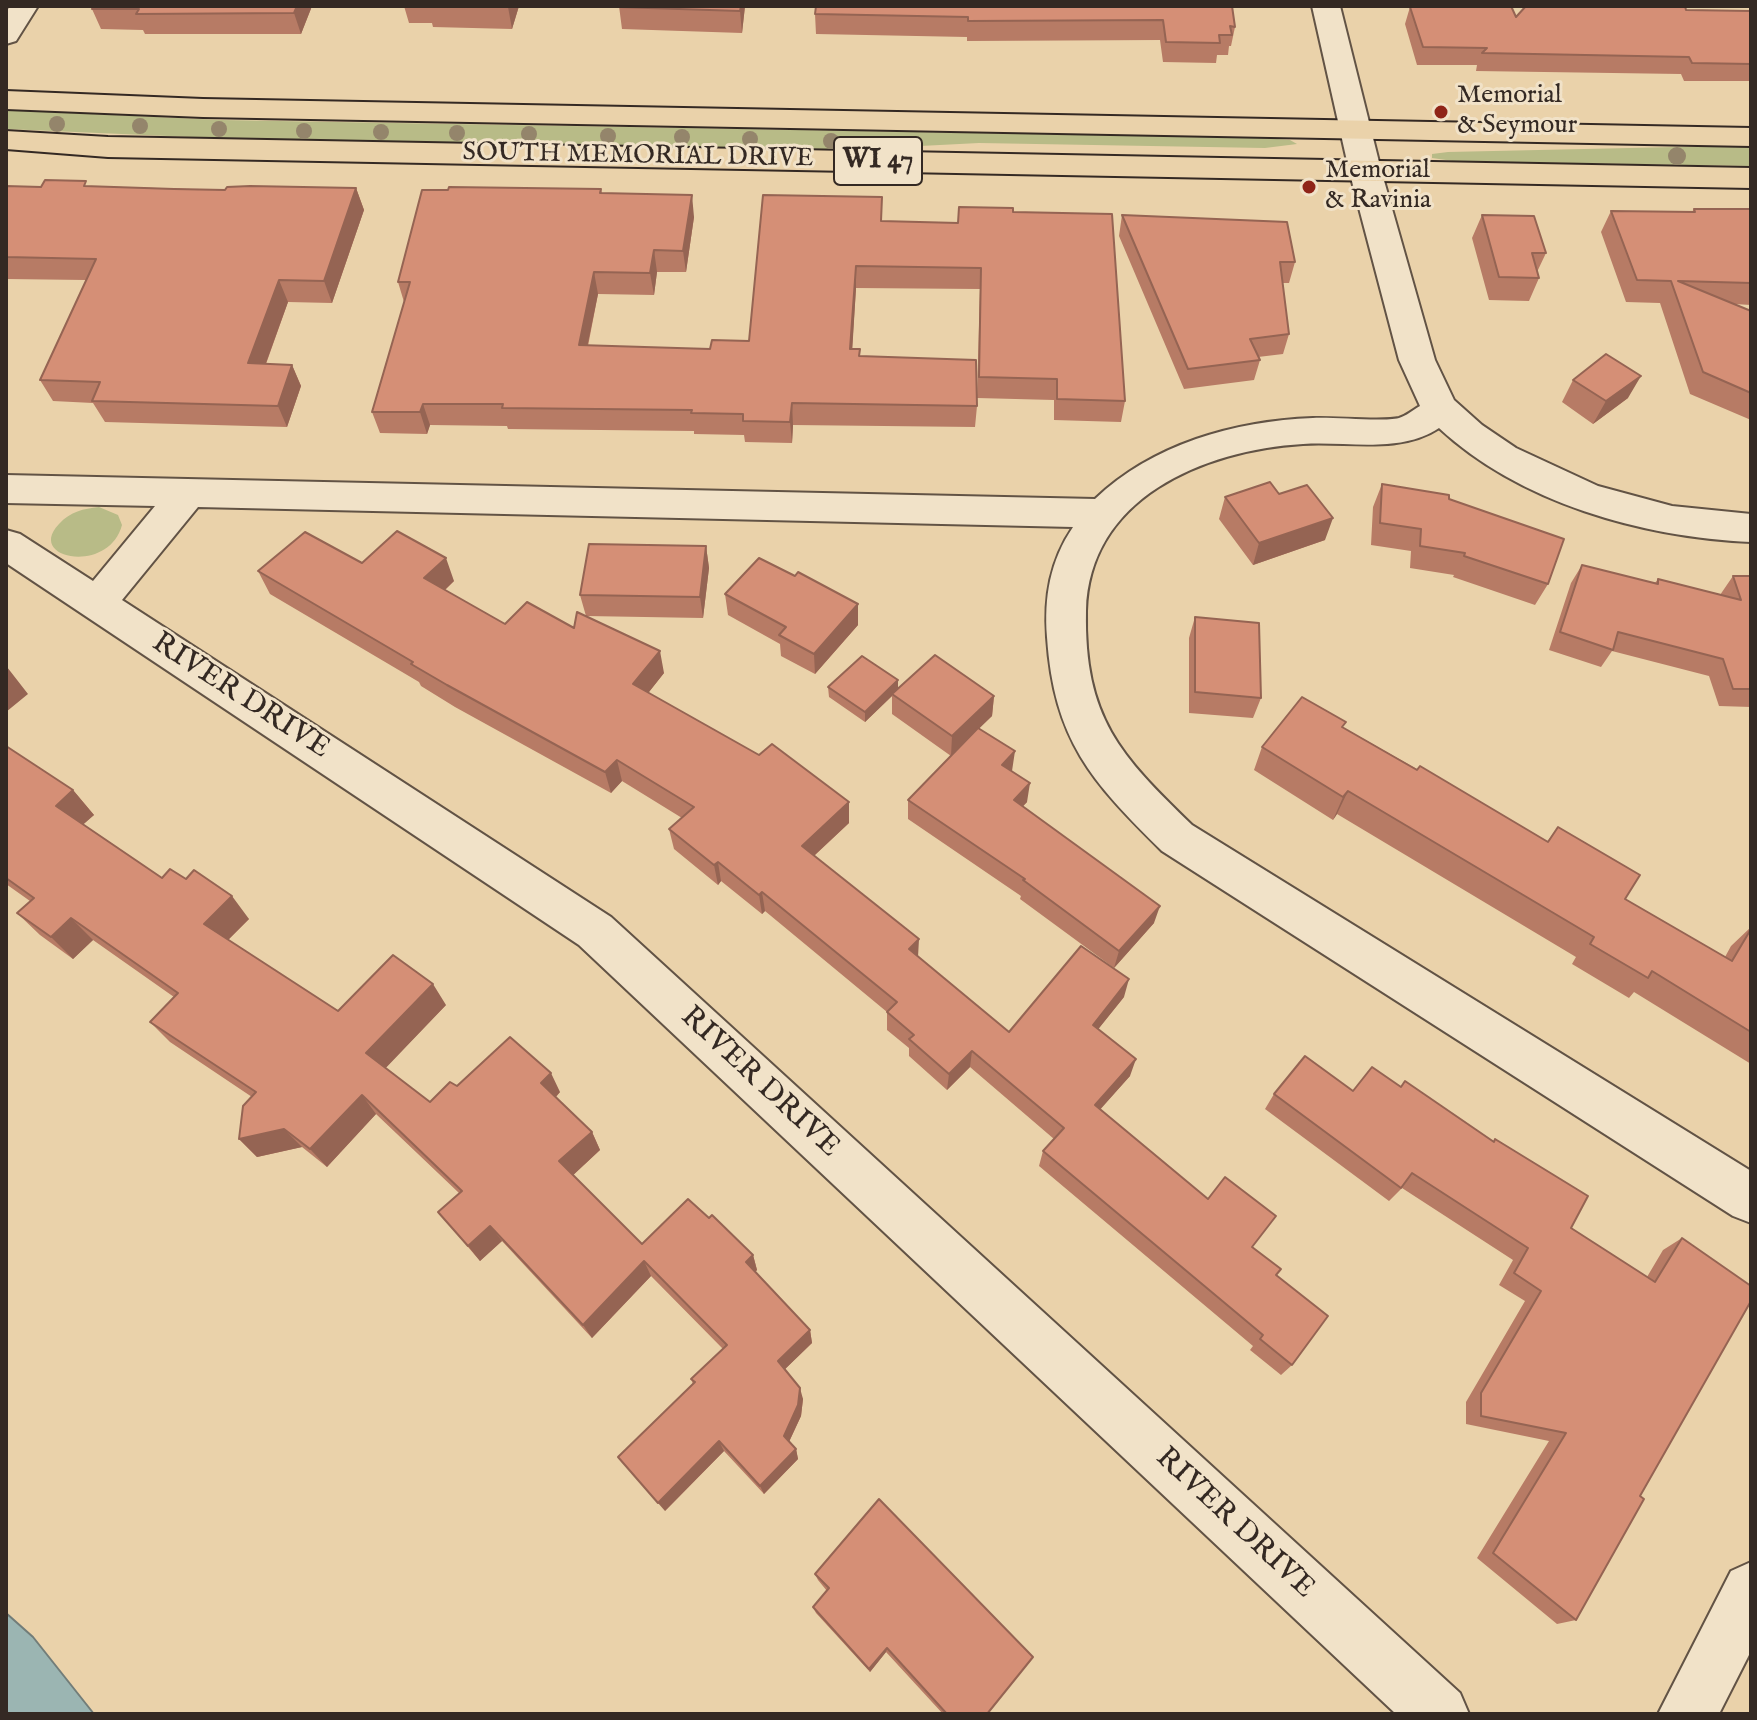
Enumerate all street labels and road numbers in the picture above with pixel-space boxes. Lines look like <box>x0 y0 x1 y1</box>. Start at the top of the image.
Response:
road number: WI 47 <box>834 137 922 185</box>
street label: SOUTH MEMORIAL DRIVE <box>462 138 814 176</box>
street label: RIVER DRIVE <box>144 626 336 768</box>
street label: RIVER DRIVE <box>672 1000 846 1166</box>
street label: RIVER DRIVE <box>1147 1441 1321 1607</box>

